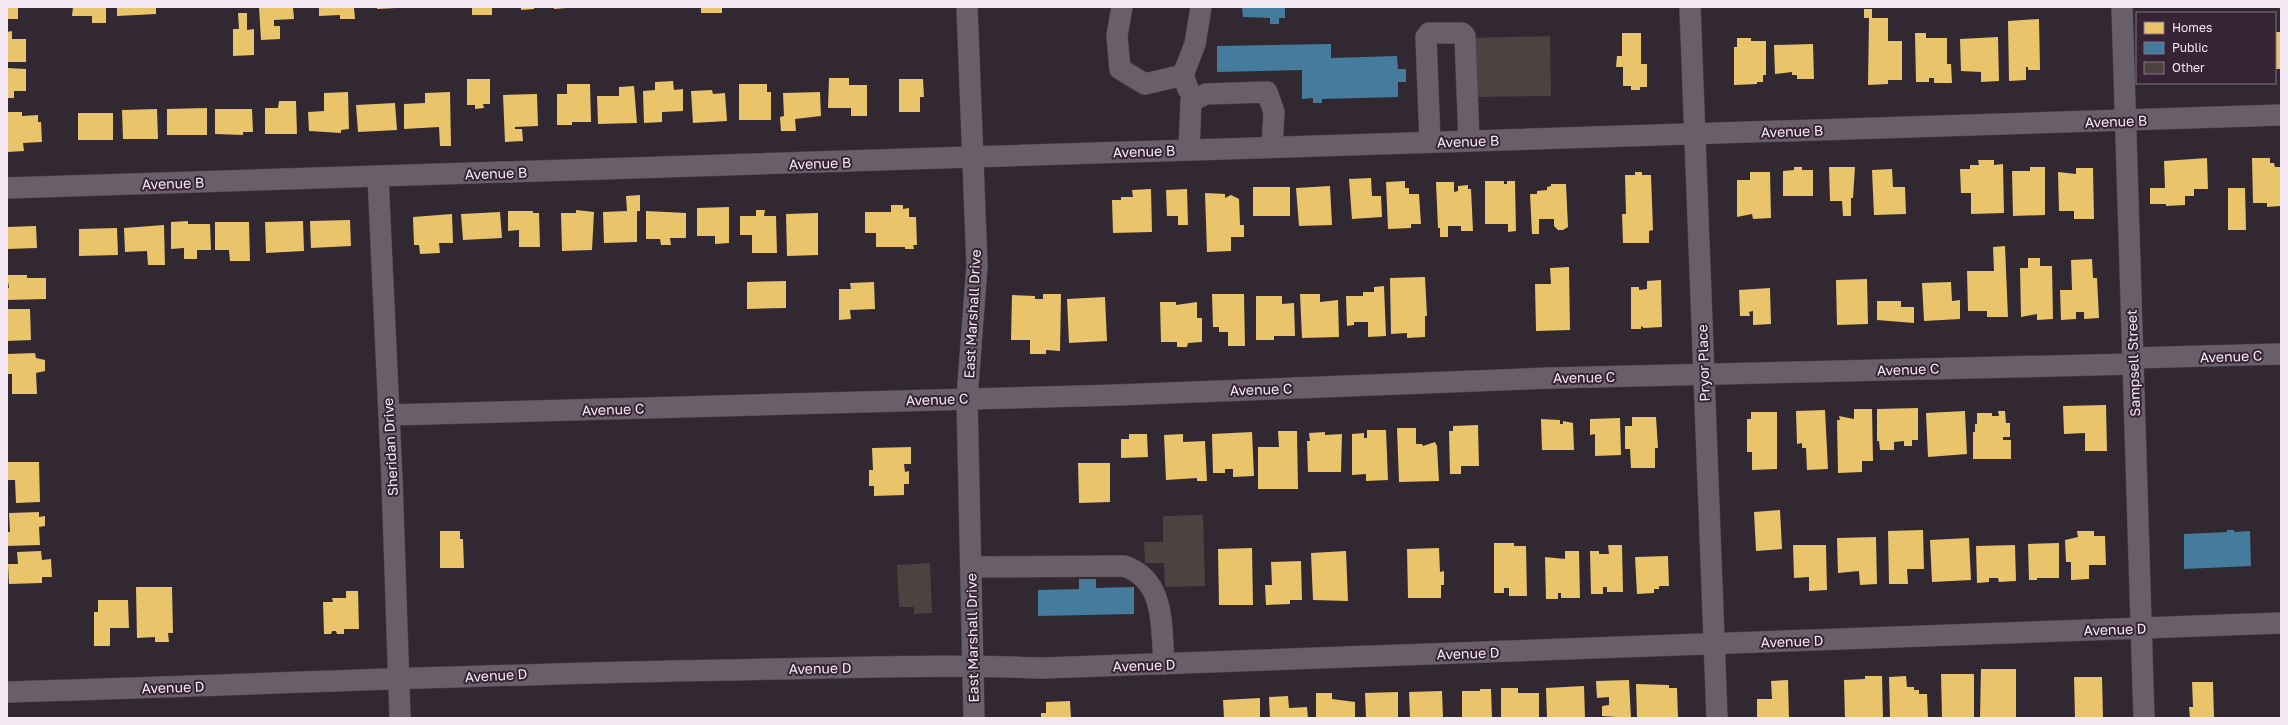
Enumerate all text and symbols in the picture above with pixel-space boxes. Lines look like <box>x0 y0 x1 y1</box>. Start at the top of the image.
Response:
legend <box>2136 12 2276 84</box>
text: Homes <box>2172 20 2212 35</box>
text: Public <box>2172 40 2209 55</box>
text: Other <box>2172 60 2205 75</box>
street label: Avenue B <box>2085 111 2147 131</box>
street label: Avenue B <box>1761 121 1823 141</box>
street label: Avenue B <box>1437 131 1499 151</box>
street label: Avenue B <box>1113 141 1175 161</box>
street label: Avenue B <box>789 153 851 173</box>
street label: Avenue B <box>465 163 527 183</box>
street label: Avenue B <box>142 173 204 193</box>
street label: East Marshall Drive <box>960 249 984 379</box>
street label: Sampsell Street <box>2123 309 2143 417</box>
street label: Pryor Place <box>1693 324 1713 402</box>
street label: Avenue C <box>2199 346 2263 366</box>
street label: Avenue C <box>1876 359 1940 379</box>
street label: Avenue C <box>1553 368 1615 386</box>
street label: Avenue C <box>1229 379 1293 399</box>
street label: Avenue C <box>905 389 969 409</box>
street label: Sheridan Drive <box>379 398 401 496</box>
street label: Avenue C <box>581 399 645 419</box>
street label: East Marshall Drive <box>962 573 982 703</box>
street label: Avenue D <box>2083 619 2147 639</box>
street label: Avenue D <box>1760 631 1824 651</box>
street label: Avenue D <box>1436 643 1500 663</box>
street label: Avenue D <box>1112 655 1176 675</box>
street label: Avenue D <box>788 659 852 677</box>
street label: Avenue D <box>464 665 528 685</box>
street label: Avenue D <box>141 677 205 697</box>

